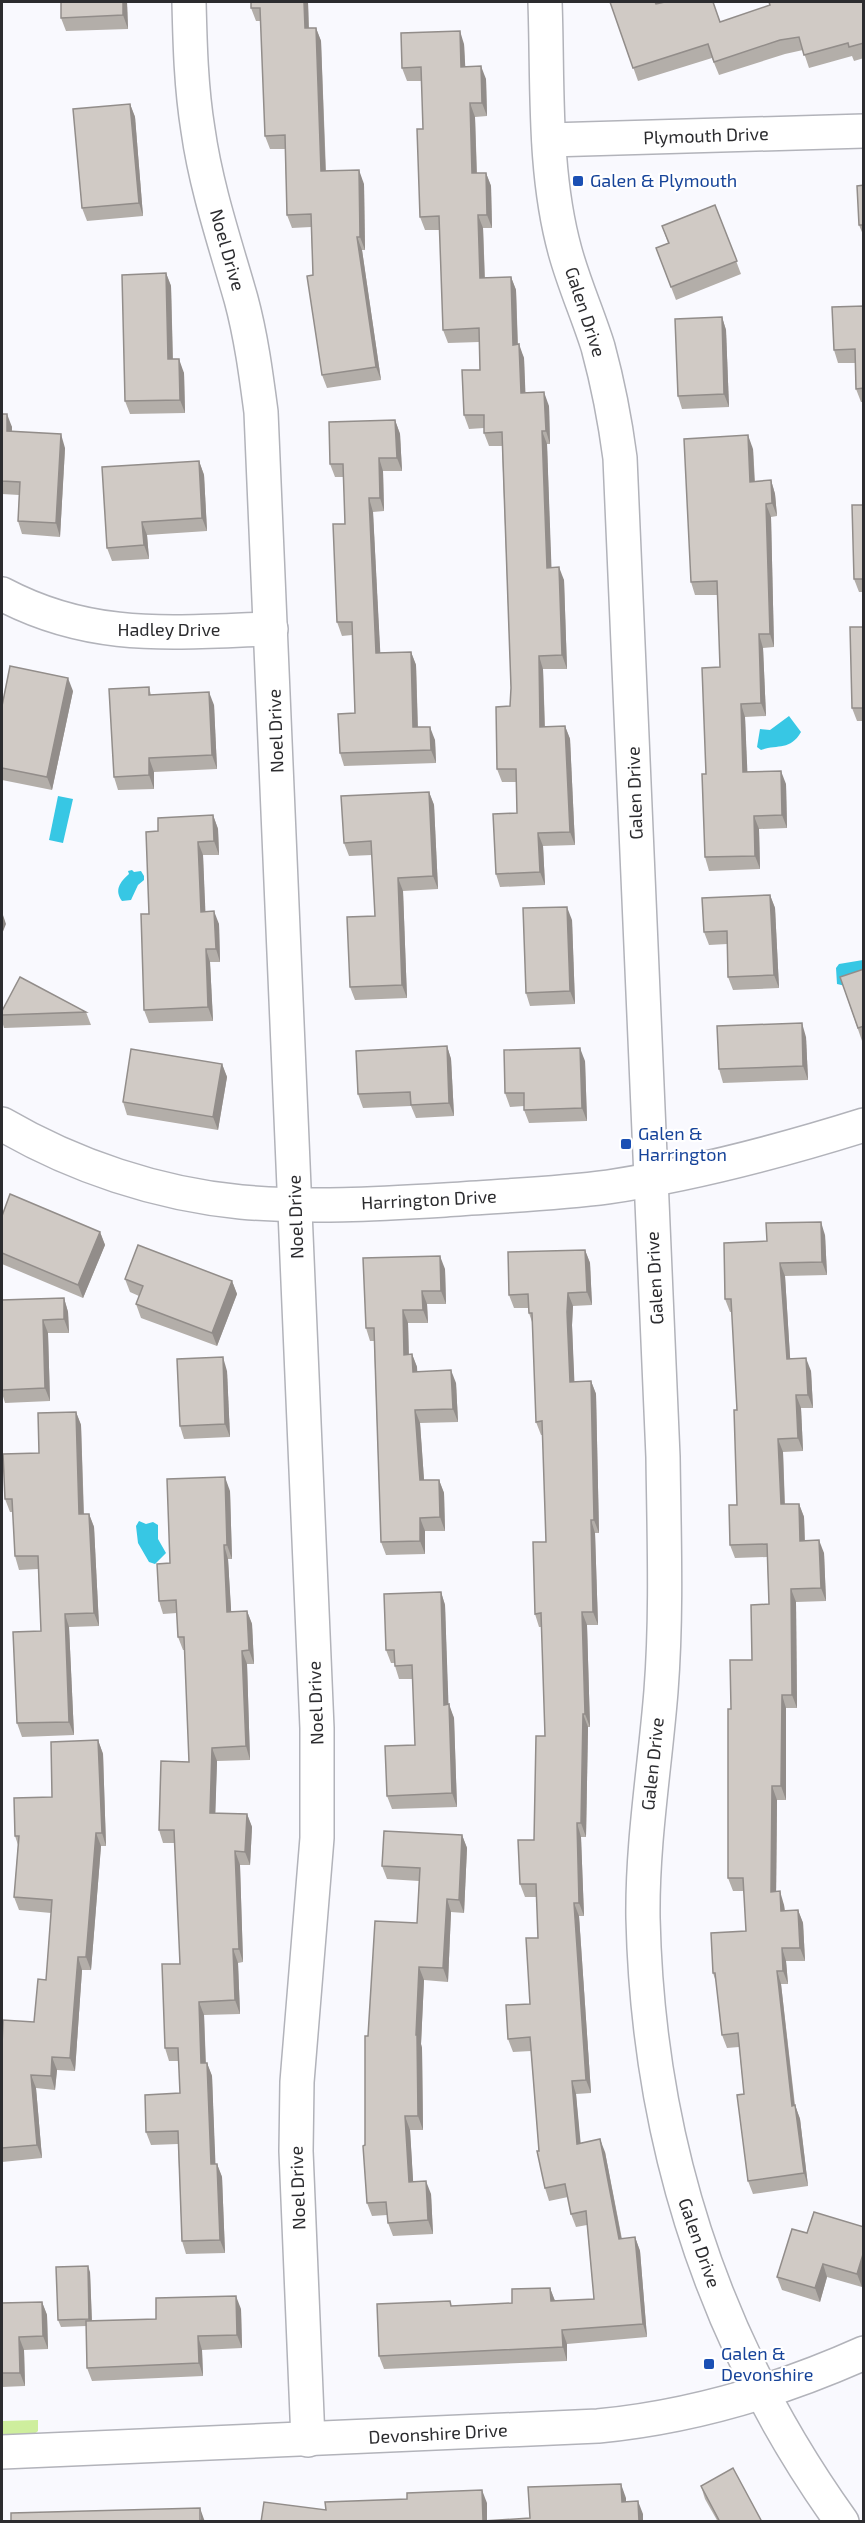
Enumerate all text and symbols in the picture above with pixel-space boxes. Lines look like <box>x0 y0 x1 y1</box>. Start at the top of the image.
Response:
street label: Plymouth Drive <box>643 122 769 148</box>
place label: Galen & Plymouth <box>590 169 737 191</box>
marker: Galen & Plymouth <box>571 174 585 188</box>
street label: Noel Drive <box>206 206 250 293</box>
street label: Galen Drive <box>561 264 611 360</box>
street label: Hadley Drive <box>117 618 221 640</box>
street label: Noel Drive <box>263 689 287 774</box>
street label: Galen Drive <box>621 746 647 840</box>
place label: Galen & Harrington <box>638 1122 727 1165</box>
marker: Galen & Harrington <box>619 1137 633 1151</box>
street label: Noel Drive <box>283 1175 307 1260</box>
street label: Harrington Drive <box>361 1184 497 1214</box>
street label: Galen Drive <box>641 1231 667 1325</box>
street label: Noel Drive <box>303 1661 327 1746</box>
street label: Galen Drive <box>636 1716 668 1811</box>
street label: Noel Drive <box>285 2146 309 2231</box>
street label: Galen Drive <box>674 2195 726 2290</box>
place label: Galen & Devonshire <box>721 2342 813 2385</box>
marker: Galen & Devonshire <box>702 2357 716 2371</box>
street label: Devonshire Drive <box>368 2418 508 2448</box>

